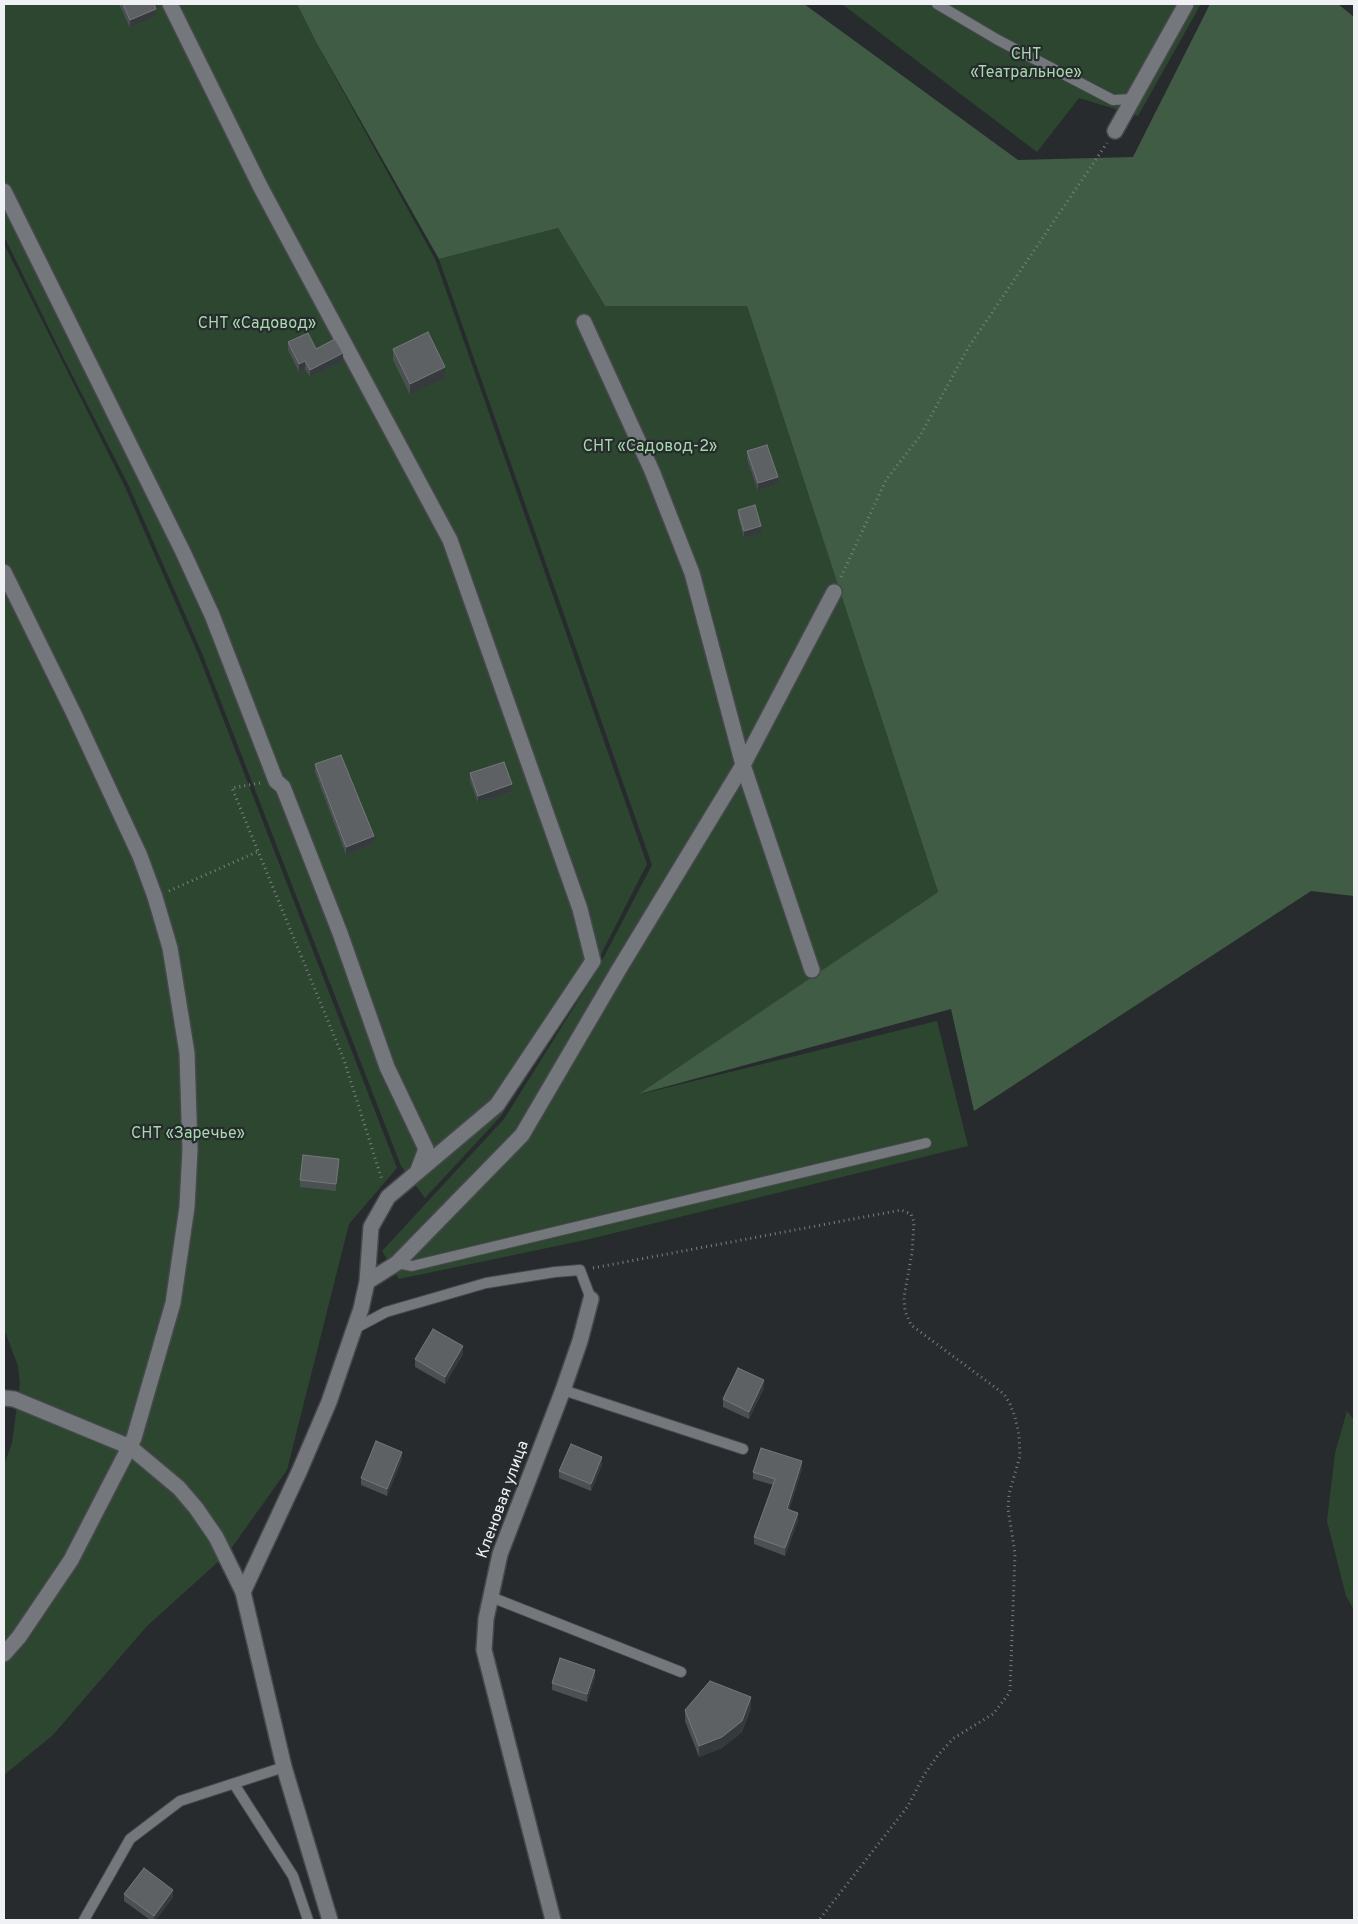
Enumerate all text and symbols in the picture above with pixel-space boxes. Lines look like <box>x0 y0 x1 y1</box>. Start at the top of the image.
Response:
park label: СНТ «Театральное» <box>970 46 1082 84</box>
park label: СНТ «Садовод» <box>198 315 316 335</box>
park label: СНТ «Садовод-2» <box>583 438 717 458</box>
park label: СНТ «Заречье» <box>131 1125 245 1145</box>
street label: Кленовая улица <box>474 1438 534 1562</box>

